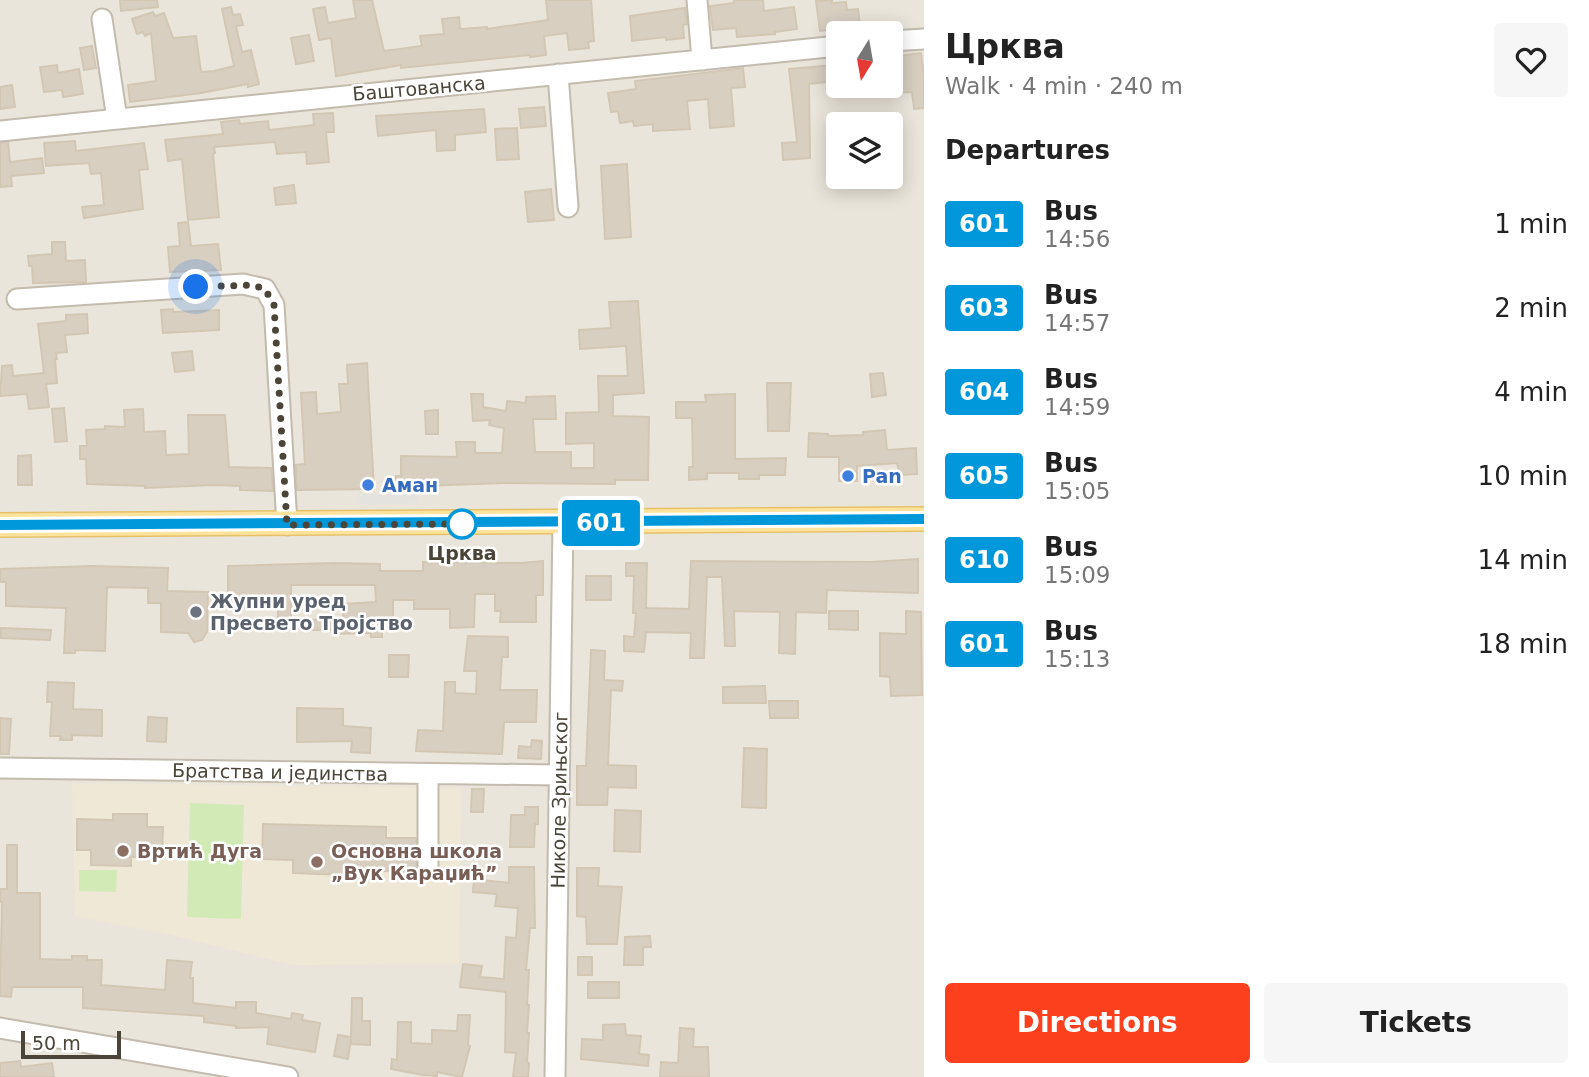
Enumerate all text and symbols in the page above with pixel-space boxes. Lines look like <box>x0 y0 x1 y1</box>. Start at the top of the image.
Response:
north arrow <box>826 21 903 98</box>
map controls <box>826 21 903 189</box>
button: heart <box>1494 23 1568 97</box>
text: Црква <box>945 27 1065 66</box>
street label: Баштованска <box>351 71 487 105</box>
text: Walk · 4 min · 240 m <box>945 73 1183 99</box>
button: layers <box>826 112 903 189</box>
text: Departures <box>945 135 1110 165</box>
text: Bus <box>1044 196 1098 226</box>
text: 1 min <box>1494 209 1568 239</box>
text: 601 <box>959 210 1009 238</box>
text: 14:56 <box>1044 226 1110 252</box>
your location <box>178 269 213 304</box>
text: Bus <box>1044 280 1098 310</box>
text: 2 min <box>1494 293 1568 323</box>
text: 603 <box>959 294 1009 322</box>
text: 14:57 <box>1044 310 1110 336</box>
text: Bus <box>1044 364 1098 394</box>
text: 4 min <box>1494 377 1568 407</box>
text: 604 <box>959 378 1009 406</box>
text: 14:59 <box>1044 394 1110 420</box>
text: Bus <box>1044 448 1098 478</box>
text: 10 min <box>1478 461 1568 491</box>
text: 605 <box>959 462 1009 490</box>
place label: Pan <box>862 465 902 487</box>
marker: Pan <box>840 468 856 484</box>
place label: Аман <box>382 474 438 496</box>
marker: Аман <box>360 477 376 493</box>
text: 15:05 <box>1044 478 1110 504</box>
line badge: 601 <box>561 500 641 546</box>
marker: Црква <box>447 509 477 539</box>
text: 601 <box>576 509 626 537</box>
text: Bus <box>1044 532 1098 562</box>
place label: Црква <box>428 542 496 564</box>
text: 14 min <box>1478 545 1568 575</box>
text: 610 <box>959 546 1009 574</box>
text: 15:09 <box>1044 562 1110 588</box>
place label: Жупни уред Пресвето Тројство <box>210 590 413 634</box>
marker: Жупни уред Пресвето Тројство <box>188 604 204 620</box>
text: Bus <box>1044 616 1098 646</box>
text: 18 min <box>1478 629 1568 659</box>
text: 601 <box>959 630 1009 658</box>
text: 15:13 <box>1044 646 1110 672</box>
street label: Николе Зрињског <box>546 711 572 889</box>
street label: Братства и јединства <box>172 759 388 785</box>
place label: Вртић Дуга <box>137 840 262 862</box>
place label: Основна школа „Вук Караџић” <box>331 840 502 884</box>
marker: Вртић Дуга <box>115 843 131 859</box>
marker: Основна школа „Вук Караџић” <box>309 854 325 870</box>
button: Directions <box>945 983 1250 1063</box>
button: Tickets <box>1264 983 1568 1063</box>
scale bar <box>21 1028 121 1060</box>
text: 50 m <box>32 1032 81 1054</box>

